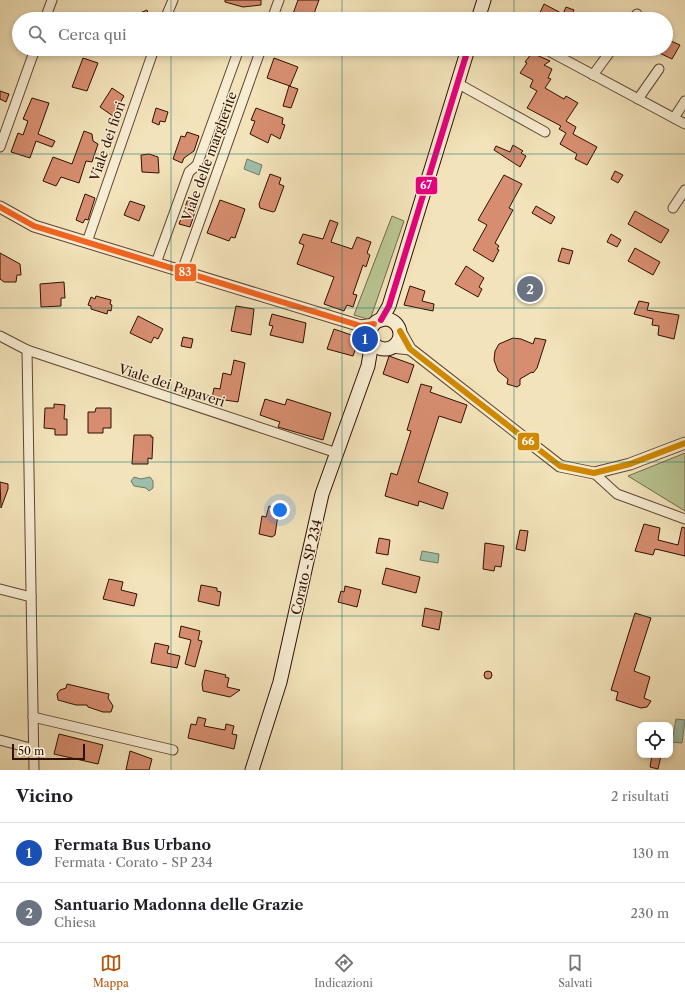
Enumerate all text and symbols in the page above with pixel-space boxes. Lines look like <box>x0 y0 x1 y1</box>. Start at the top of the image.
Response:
search box <box>12 12 673 56</box>
icon: search <box>26 23 48 45</box>
text: Cerca qui <box>58 25 127 44</box>
street label: Viale delle margherite <box>178 89 240 224</box>
street label: Viale dei fiori <box>86 99 128 184</box>
line badge: 67 <box>415 176 438 195</box>
text: 67 <box>420 178 432 192</box>
line badge: 83 <box>174 263 197 282</box>
text: 83 <box>179 265 192 279</box>
pin: 2 <box>517 274 543 304</box>
pin: 1 <box>352 324 378 354</box>
street label: Viale dei Papaveri <box>116 360 227 410</box>
line badge: 66 <box>517 432 540 451</box>
text: 66 <box>521 434 535 448</box>
your location <box>270 500 290 520</box>
street label: Corato - SP 234 <box>287 518 325 616</box>
map controls <box>637 722 673 758</box>
button: locate <box>637 722 673 758</box>
scale bar <box>12 742 85 761</box>
text: 50 m <box>18 744 44 758</box>
text: Vicino <box>16 786 73 806</box>
text: 2 risultati <box>611 788 669 804</box>
text: Fermata Bus Urbano <box>54 835 211 854</box>
text: 1 <box>26 845 32 861</box>
text: 130 m <box>633 845 669 861</box>
text: Fermata · Corato - SP 234 <box>54 854 213 870</box>
text: Santuario Madonna delle Grazie <box>54 895 304 914</box>
text: 2 <box>25 905 33 921</box>
text: 230 m <box>631 905 669 921</box>
text: Chiesa <box>54 914 96 930</box>
tab: Mappa <box>93 952 129 990</box>
tab: Indicazioni <box>314 952 373 990</box>
tab: Salvati <box>558 952 592 990</box>

